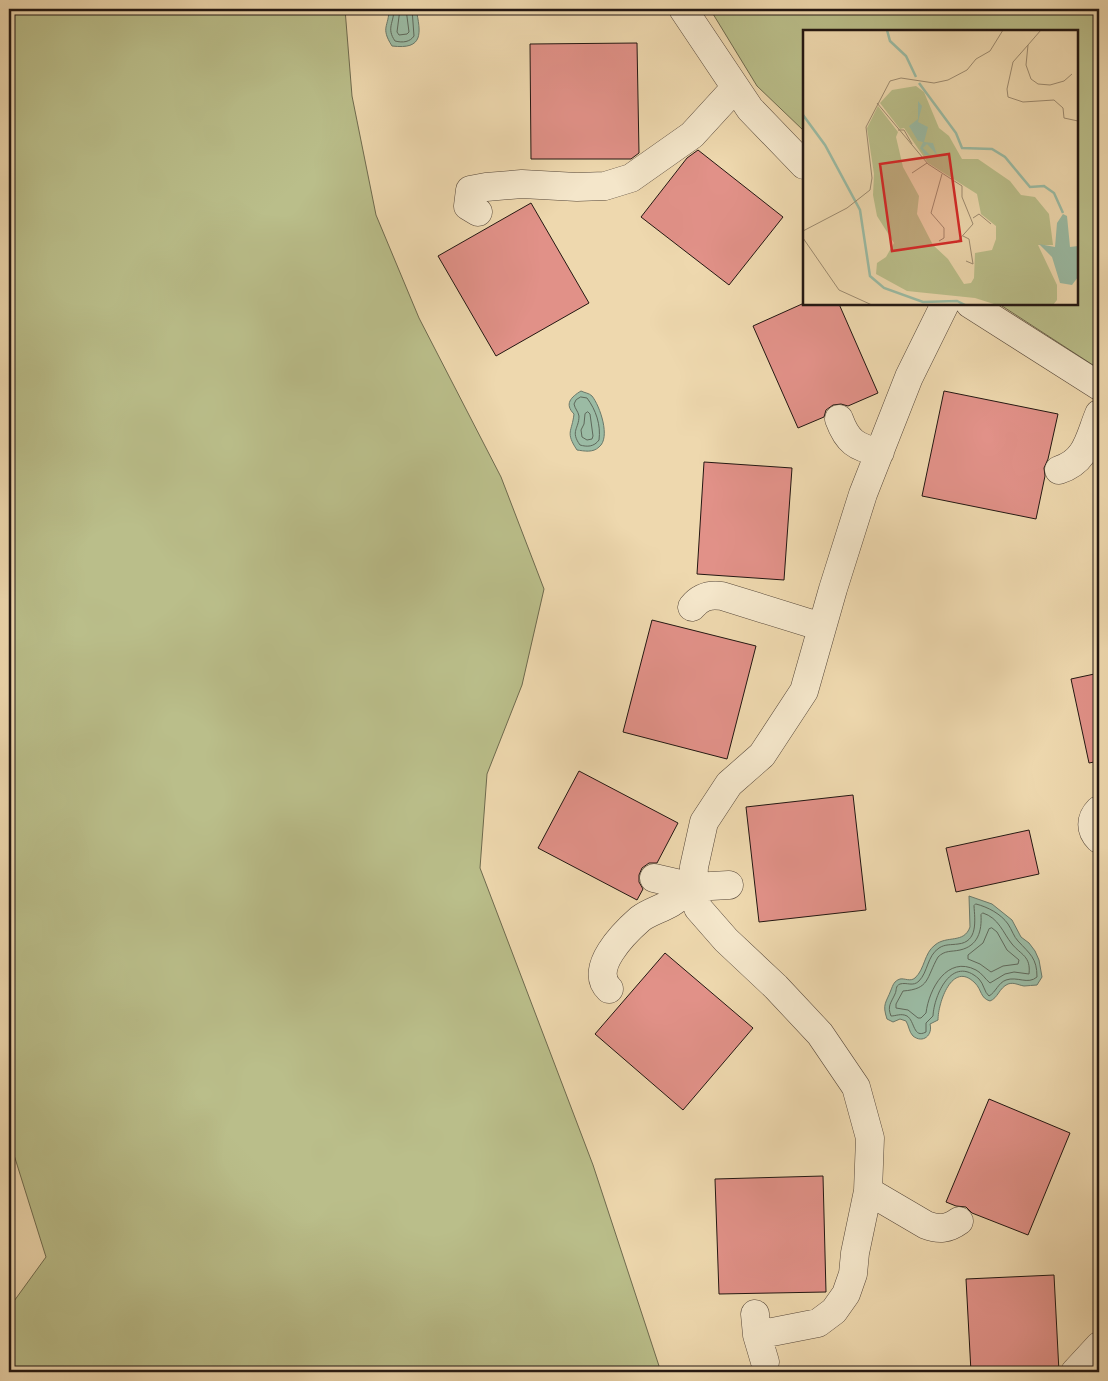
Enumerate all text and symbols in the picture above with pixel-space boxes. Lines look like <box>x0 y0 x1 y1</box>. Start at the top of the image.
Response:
inset map <box>803 30 1078 305</box>

